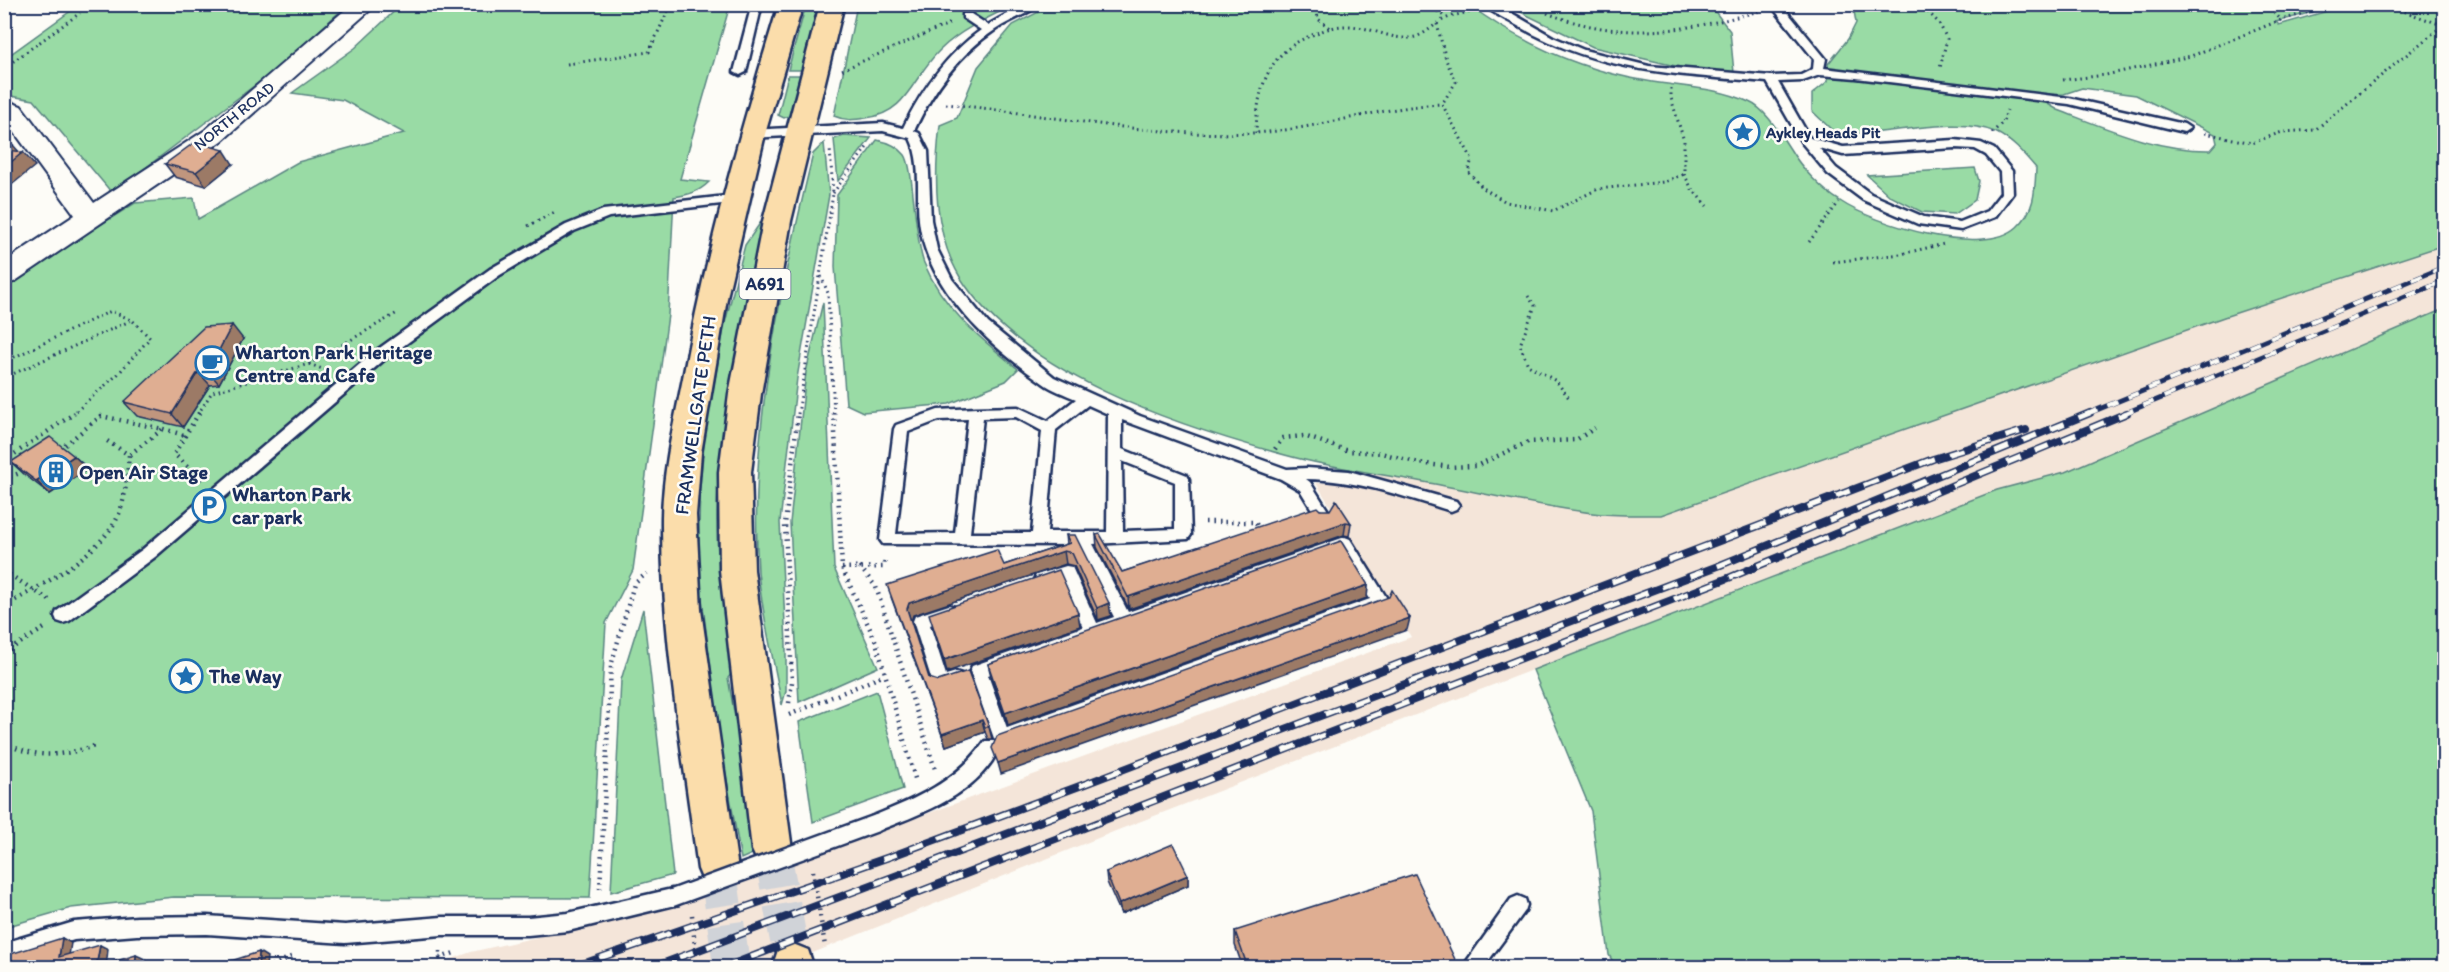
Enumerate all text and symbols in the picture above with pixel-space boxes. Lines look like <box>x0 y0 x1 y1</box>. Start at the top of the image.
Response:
street label: NORTH ROAD <box>190 78 278 154</box>
place icon: Aykley Heads Pit <box>1725 114 1761 150</box>
place label: Aykley Heads Pit <box>1765 123 1881 143</box>
road number: A691 <box>740 269 790 299</box>
street label: FRAMWELLGATE PETH <box>669 314 721 516</box>
place label: Wharton Park Heritage Centre and Cafe <box>235 340 433 387</box>
cafe icon: Wharton Park Heritage Centre and Cafe <box>194 345 230 381</box>
building icon: Open Air Stage <box>38 454 74 490</box>
place label: Open Air Stage <box>79 460 208 485</box>
place label: Wharton Park car park <box>232 482 352 530</box>
parking icon: Wharton Park car park <box>191 488 227 524</box>
place icon: The Way <box>168 658 204 694</box>
place label: The Way <box>208 664 282 689</box>

